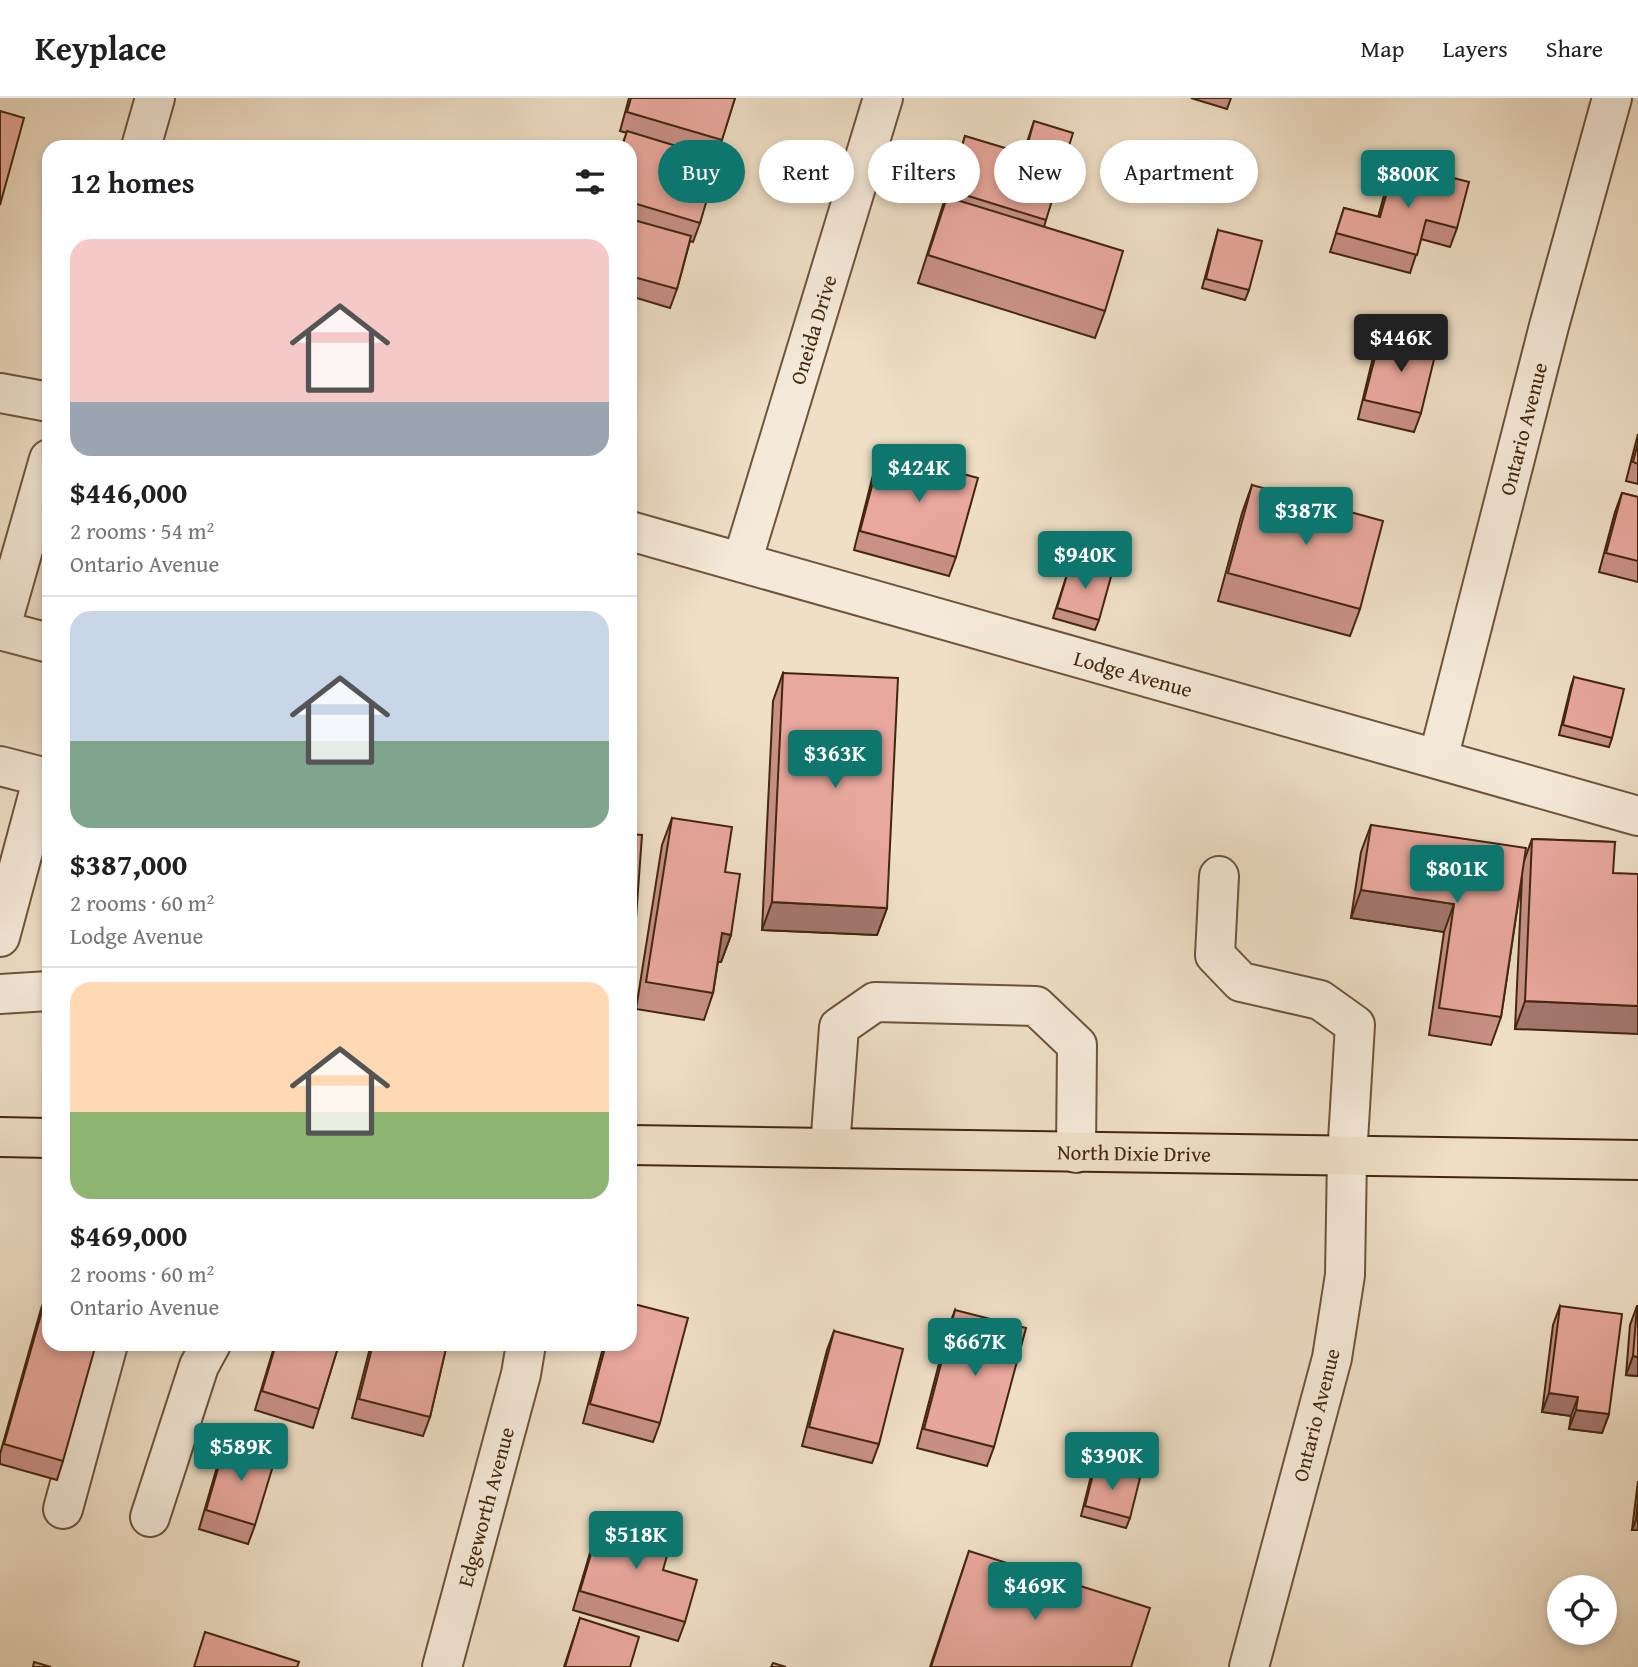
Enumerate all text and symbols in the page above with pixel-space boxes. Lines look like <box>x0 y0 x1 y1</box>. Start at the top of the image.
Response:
text: Keyplace <box>35 24 166 72</box>
text: Map <box>1361 31 1404 66</box>
text: Layers <box>1442 31 1508 66</box>
text: Share <box>1546 31 1603 66</box>
chip: Buy <box>658 140 745 203</box>
chip: Rent <box>759 140 854 203</box>
chip: Filters <box>868 140 980 203</box>
chip: New <box>994 140 1086 203</box>
chip: Apartment <box>1100 140 1258 203</box>
pin: $800K <box>1359 150 1457 210</box>
text: $800K <box>1377 156 1439 189</box>
text: 12 homes <box>70 160 195 204</box>
icon: filters <box>571 163 609 201</box>
street label: Oneida Drive <box>781 271 844 388</box>
icon: home <box>277 285 403 411</box>
pin: $446K <box>1352 314 1450 374</box>
text: $446K <box>1370 320 1432 353</box>
street label: Ontario Avenue <box>1491 359 1555 499</box>
pin: $424K <box>870 444 968 504</box>
text: $424K <box>888 450 950 483</box>
text: $446,000 <box>70 470 187 514</box>
pin: $387K <box>1257 488 1355 547</box>
text: $387K <box>1275 493 1337 526</box>
text: 2 rooms · 54 m² <box>70 514 214 547</box>
pin: $940K <box>1036 532 1134 591</box>
text: $940K <box>1054 537 1116 570</box>
text: Ontario Avenue <box>70 547 219 580</box>
street label: Lodge Avenue <box>1071 642 1196 705</box>
icon: home <box>277 657 403 783</box>
pin: $363K <box>786 730 884 790</box>
text: $363K <box>804 736 866 769</box>
text: $387,000 <box>70 842 187 886</box>
pin: $801K <box>1408 846 1506 905</box>
text: $801K <box>1426 851 1488 884</box>
text: 2 rooms · 60 m² <box>70 886 214 919</box>
text: Lodge Avenue <box>70 919 203 952</box>
icon: home <box>277 1028 403 1154</box>
street label: North Dixie Drive <box>1057 1136 1211 1169</box>
text: $469,000 <box>70 1213 187 1257</box>
text: 2 rooms · 60 m² <box>70 1257 214 1290</box>
text: Ontario Avenue <box>70 1290 219 1323</box>
pin: $667K <box>926 1318 1024 1378</box>
text: $667K <box>944 1324 1006 1357</box>
street label: Ontario Avenue <box>1284 1345 1348 1485</box>
street label: Edgeworth Avenue <box>449 1423 522 1590</box>
pin: $589K <box>192 1424 290 1483</box>
text: $589K <box>210 1429 272 1462</box>
pin: $390K <box>1063 1432 1161 1492</box>
text: $390K <box>1081 1438 1143 1471</box>
pin: $518K <box>587 1512 685 1571</box>
text: $518K <box>605 1517 667 1550</box>
pin: $469K <box>986 1562 1084 1622</box>
text: $469K <box>1004 1568 1066 1601</box>
map controls <box>1547 1575 1617 1645</box>
button: locate <box>1547 1575 1617 1645</box>

